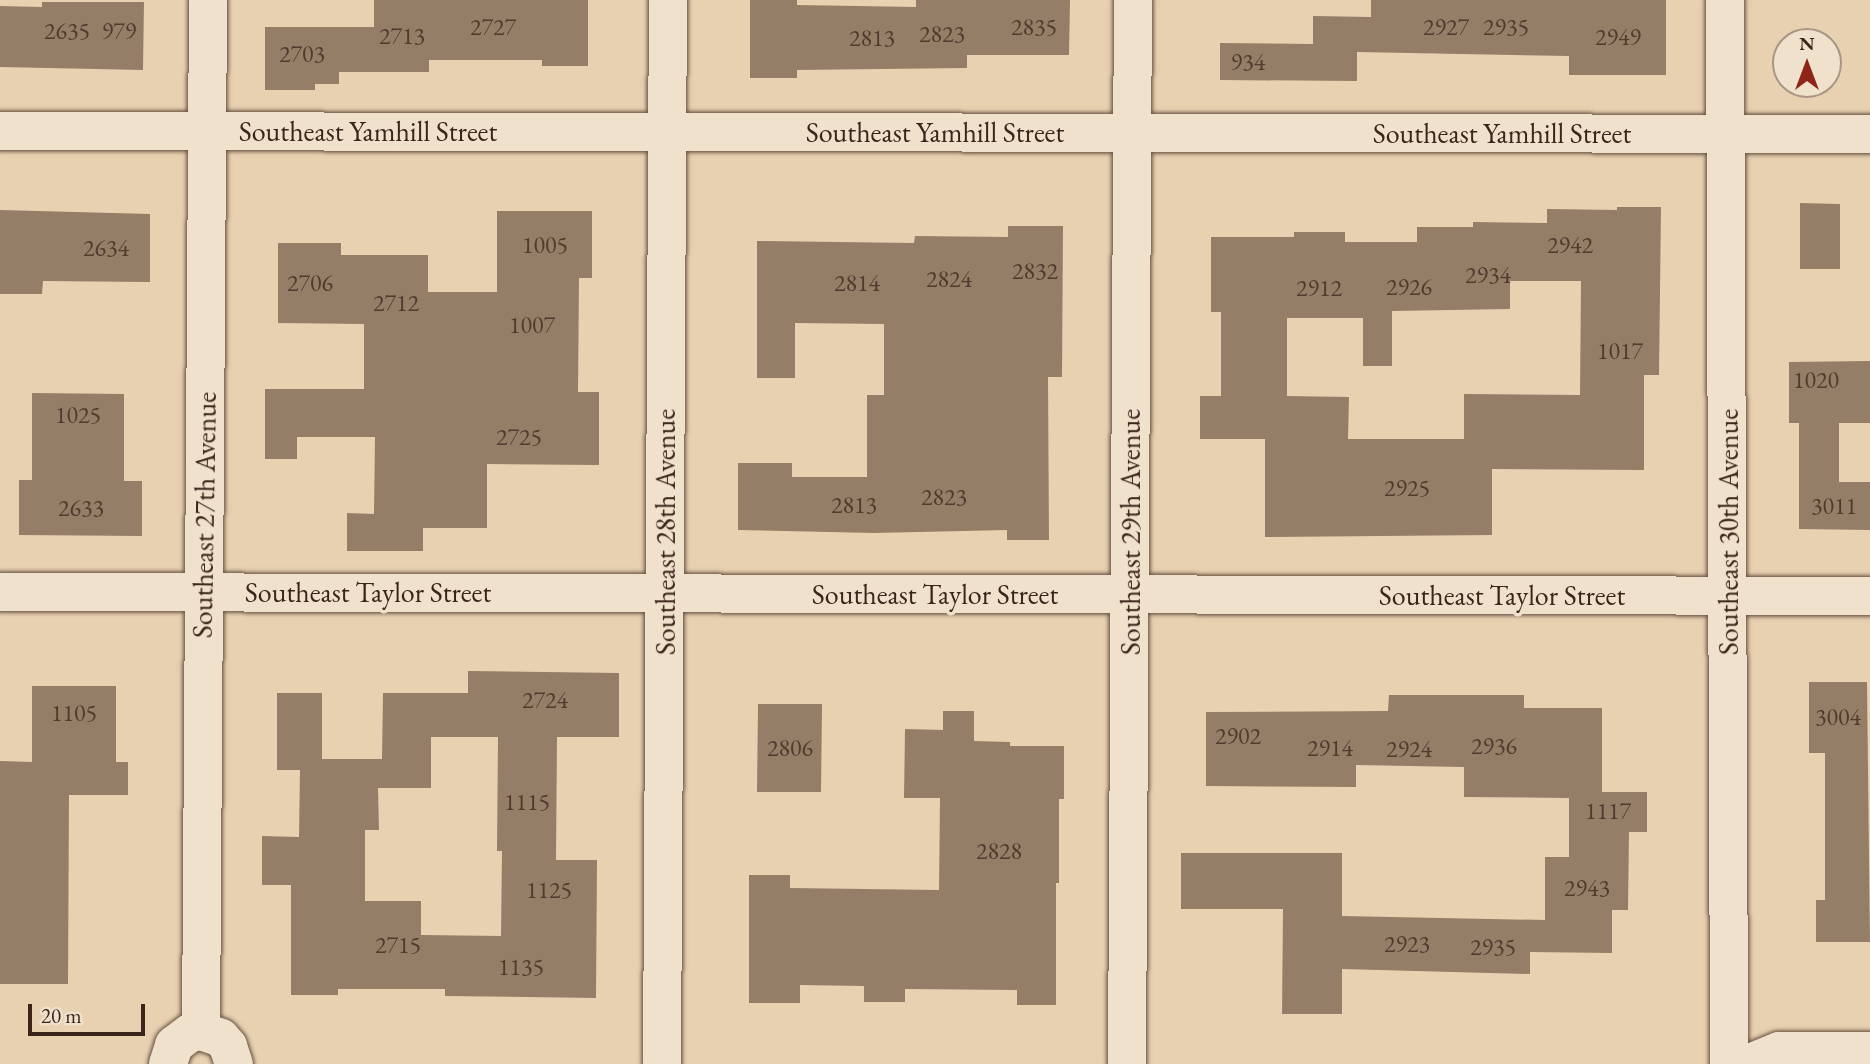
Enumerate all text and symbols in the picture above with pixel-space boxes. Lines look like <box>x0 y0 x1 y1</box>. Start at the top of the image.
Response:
house number: 2727 <box>470 13 516 41</box>
house number: 2835 <box>1011 13 1057 41</box>
house number: 2927 <box>1423 13 1469 41</box>
house number: 2935 <box>1483 13 1529 41</box>
house number: 2635 <box>44 17 90 45</box>
house number: 979 <box>102 17 136 45</box>
house number: 2823 <box>919 20 965 48</box>
house number: 2713 <box>379 22 425 50</box>
house number: 2949 <box>1595 23 1641 51</box>
house number: 2813 <box>849 24 895 52</box>
north arrow <box>1772 28 1842 98</box>
text: N <box>1799 31 1815 56</box>
house number: 2703 <box>279 40 325 68</box>
house number: 934 <box>1231 48 1265 76</box>
street label: Southeast Yamhill Street <box>239 114 497 148</box>
street label: Southeast Yamhill Street <box>806 115 1064 149</box>
street label: Southeast Yamhill Street <box>1373 116 1631 150</box>
house number: 1005 <box>522 231 568 259</box>
house number: 2942 <box>1547 231 1593 259</box>
house number: 2634 <box>83 234 129 262</box>
house number: 2832 <box>1012 257 1058 285</box>
house number: 2934 <box>1465 261 1511 289</box>
house number: 2824 <box>926 265 972 293</box>
house number: 2706 <box>287 269 333 297</box>
house number: 2814 <box>834 269 880 297</box>
house number: 2926 <box>1386 273 1432 301</box>
house number: 2912 <box>1296 274 1342 302</box>
house number: 2712 <box>373 289 419 317</box>
house number: 1007 <box>509 311 555 339</box>
house number: 1017 <box>1597 337 1643 365</box>
house number: 1020 <box>1793 366 1839 394</box>
street label: Southeast 27th Avenue <box>185 392 223 638</box>
house number: 1025 <box>55 401 101 429</box>
street label: Southeast 28th Avenue <box>648 409 682 655</box>
street label: Southeast 29th Avenue <box>1113 409 1147 655</box>
street label: Southeast 30th Avenue <box>1711 409 1745 655</box>
house number: 2725 <box>496 423 542 451</box>
house number: 2925 <box>1384 474 1430 502</box>
house number: 2823 <box>921 483 967 511</box>
house number: 2813 <box>831 491 877 519</box>
house number: 3011 <box>1811 492 1857 520</box>
house number: 2633 <box>58 494 104 522</box>
street label: Southeast Taylor Street <box>245 575 491 609</box>
street label: Southeast Taylor Street <box>812 577 1058 611</box>
street label: Southeast Taylor Street <box>1379 578 1625 612</box>
house number: 2724 <box>522 686 568 714</box>
house number: 1105 <box>51 699 97 727</box>
house number: 3004 <box>1815 703 1861 731</box>
house number: 2902 <box>1215 722 1261 750</box>
house number: 2936 <box>1471 732 1517 760</box>
house number: 2806 <box>767 734 813 762</box>
house number: 2914 <box>1307 734 1353 762</box>
house number: 2924 <box>1386 735 1432 763</box>
house number: 1115 <box>504 788 550 816</box>
house number: 1117 <box>1585 797 1631 825</box>
house number: 2828 <box>976 837 1022 865</box>
house number: 2943 <box>1564 874 1610 902</box>
house number: 1125 <box>526 876 572 904</box>
house number: 2923 <box>1384 930 1430 958</box>
house number: 2715 <box>375 931 421 959</box>
house number: 2935 <box>1470 933 1516 961</box>
house number: 1135 <box>498 953 544 981</box>
scale bar <box>32 990 149 1034</box>
text: 20 m <box>41 1002 82 1029</box>

